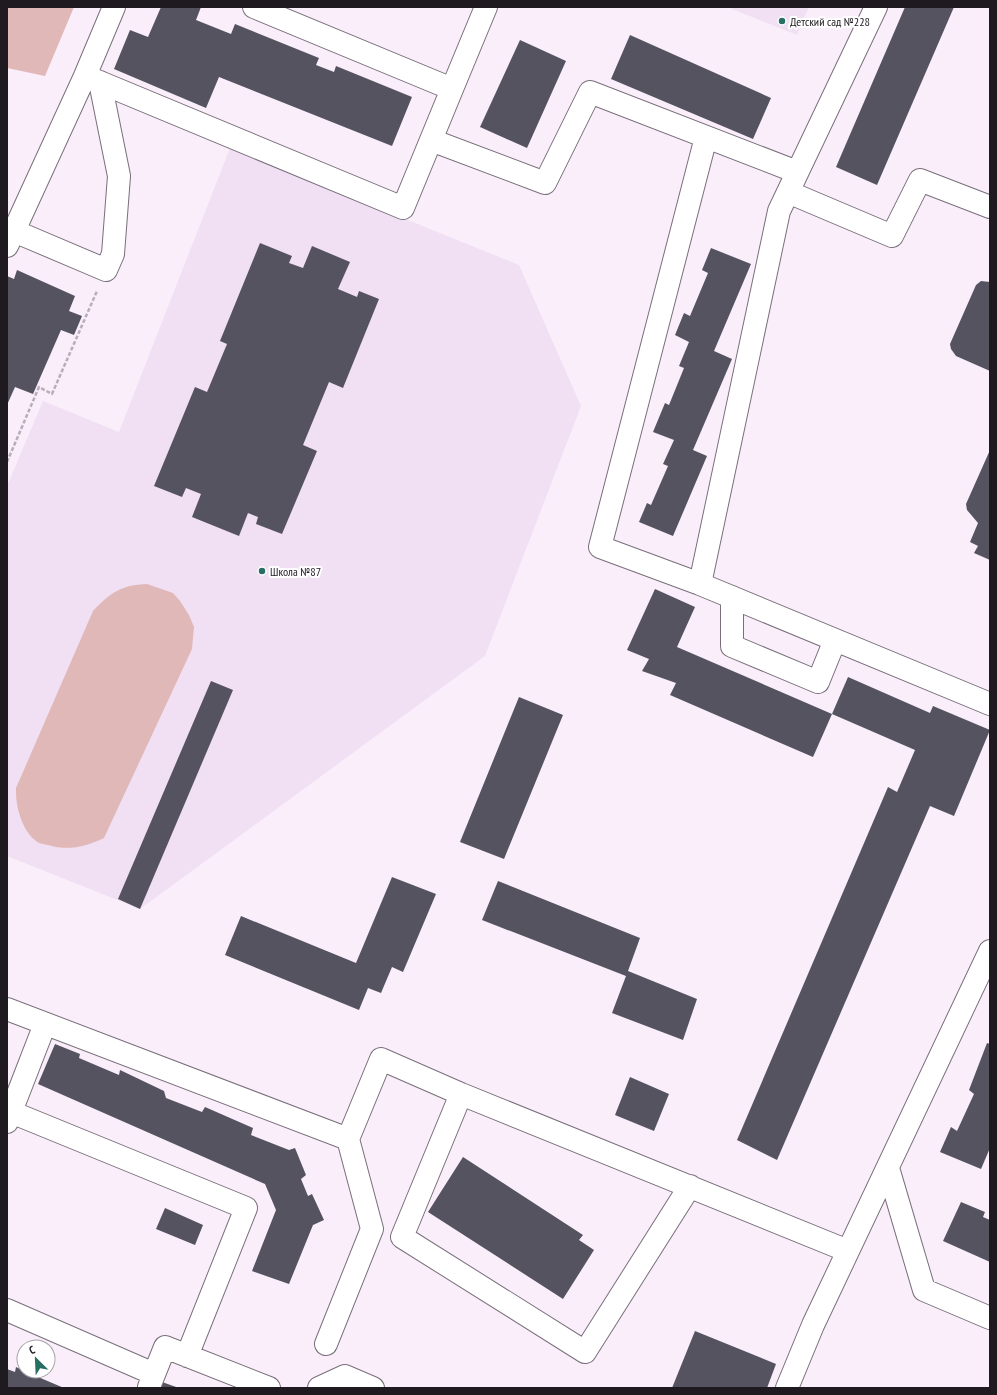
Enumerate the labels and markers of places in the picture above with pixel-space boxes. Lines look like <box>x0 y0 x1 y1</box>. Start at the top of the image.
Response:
place label: Детский сад №228 <box>790 14 870 29</box>
marker: Детский сад №228 <box>777 16 787 26</box>
place label: Школа №87 <box>270 564 321 579</box>
marker: Школа №87 <box>257 566 267 576</box>

